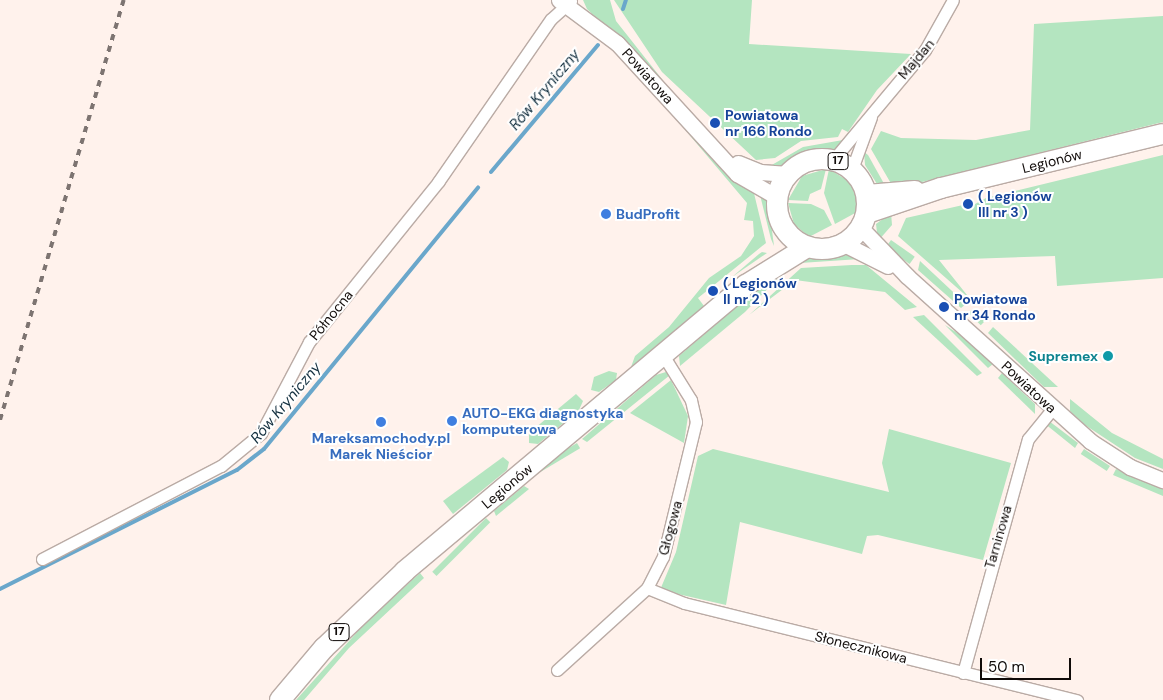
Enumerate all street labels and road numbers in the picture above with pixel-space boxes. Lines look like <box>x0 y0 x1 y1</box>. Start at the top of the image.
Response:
street label: Majdan <box>894 36 938 82</box>
street label: Powiatowa <box>619 45 677 107</box>
street label: Legionów <box>1020 145 1084 177</box>
road number: 17 <box>827 152 849 170</box>
street label: Północna <box>306 287 356 343</box>
street label: Powiatowa <box>998 357 1060 417</box>
street label: Legionów <box>478 460 536 512</box>
street label: Głogowa <box>655 499 685 557</box>
street label: Tarninowa <box>981 503 1015 571</box>
road number: 17 <box>328 622 350 642</box>
street label: Słonecznikowa <box>813 627 909 667</box>

